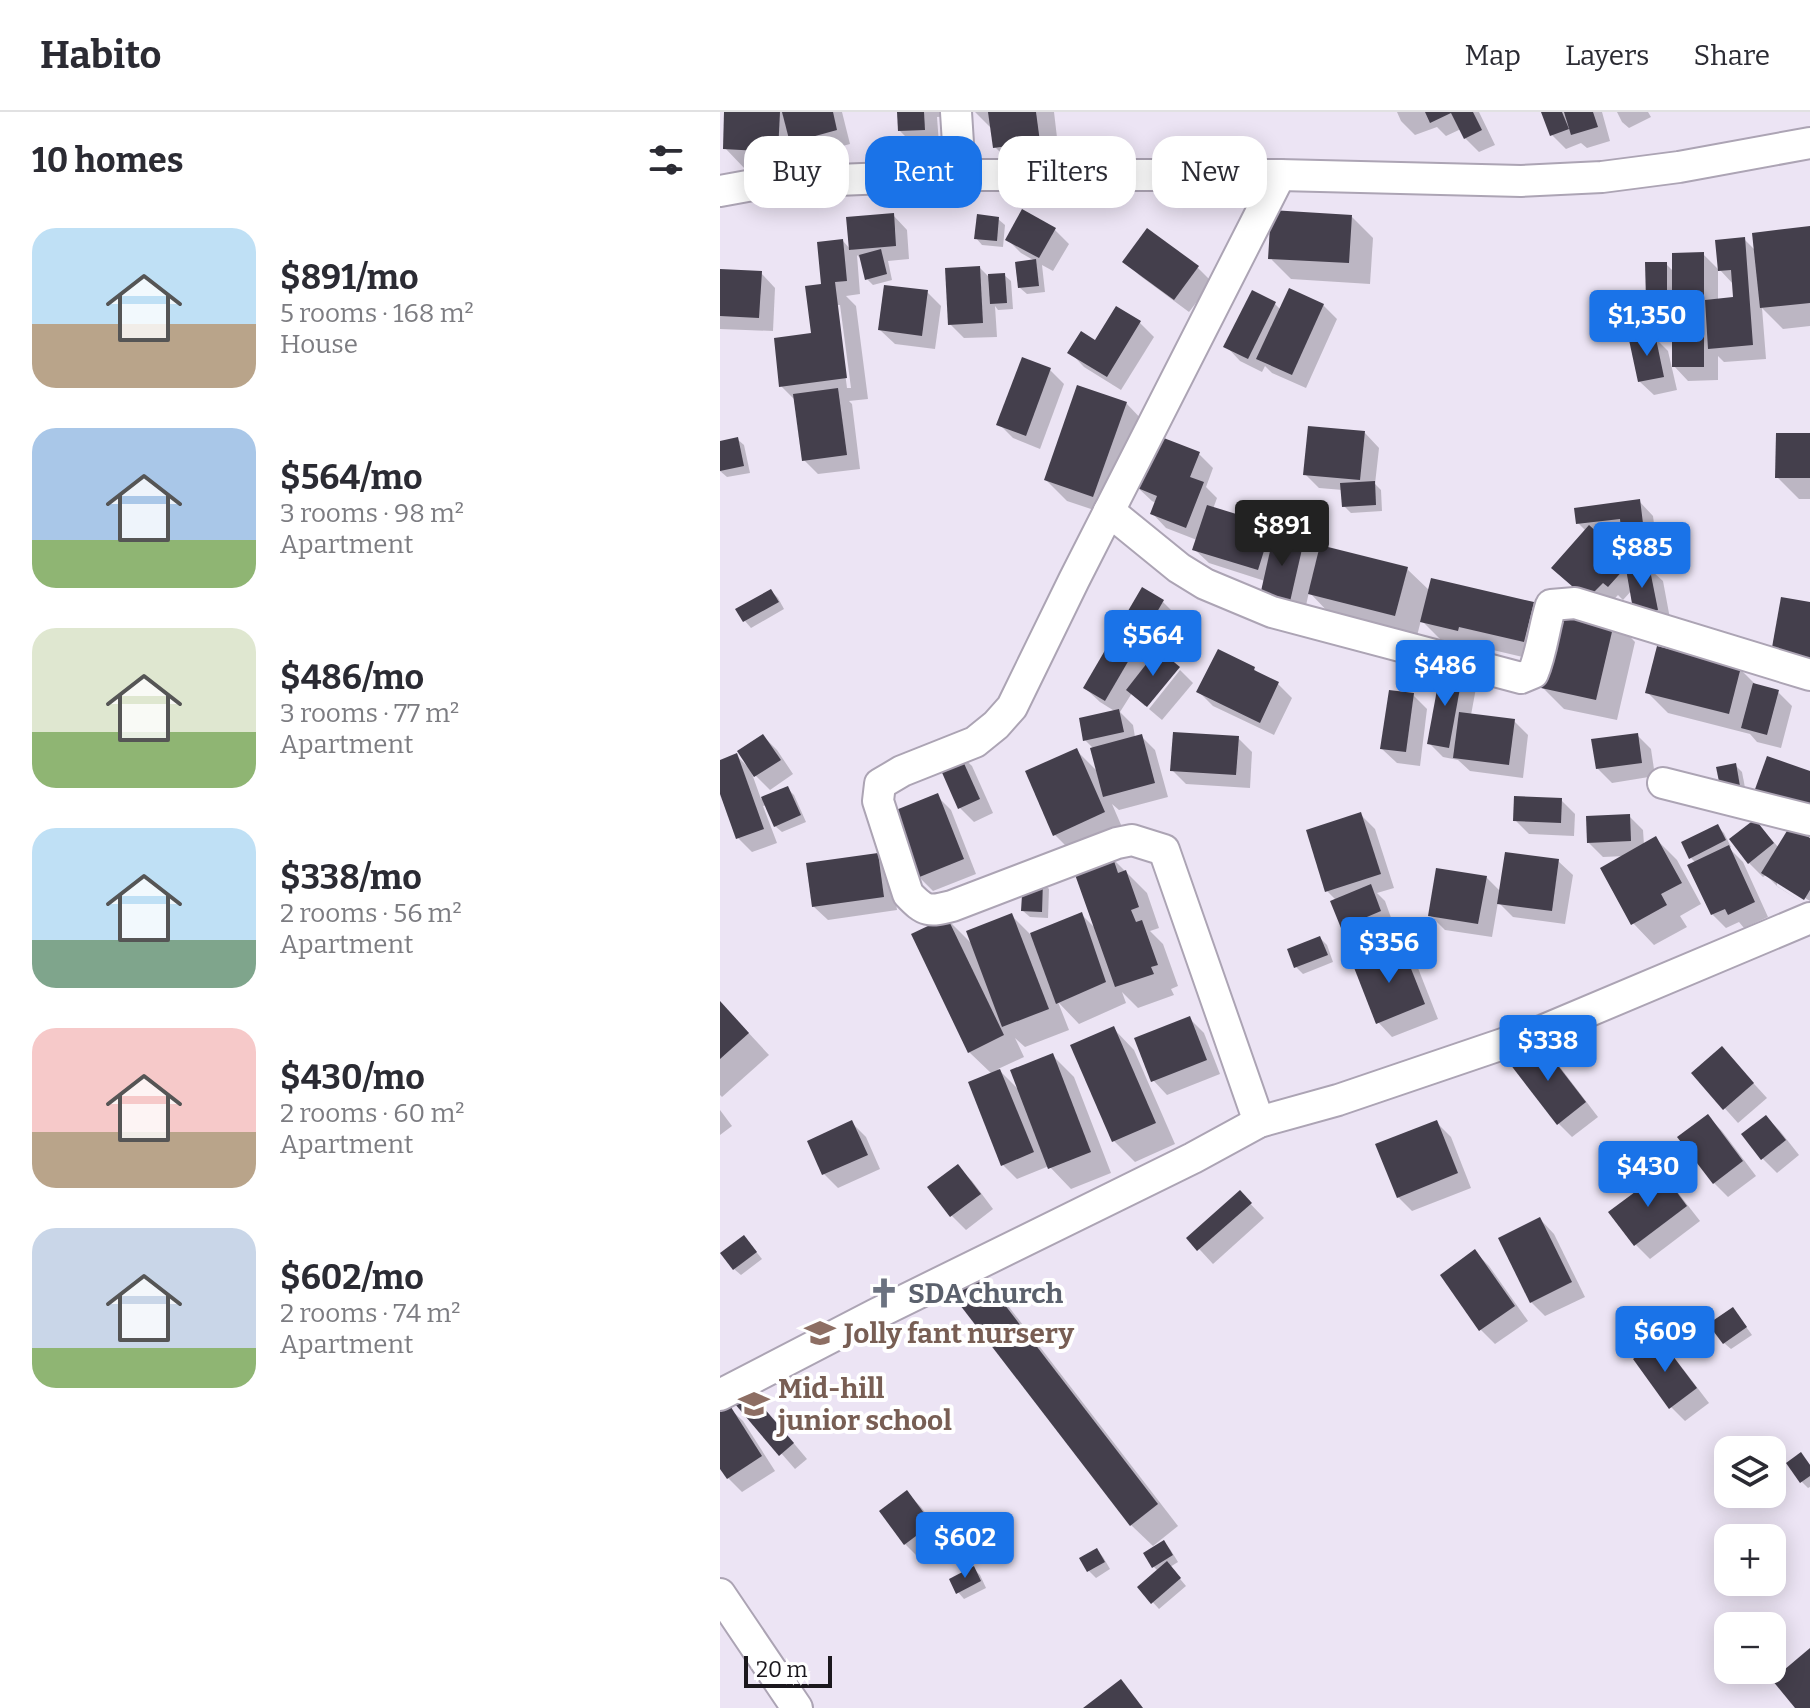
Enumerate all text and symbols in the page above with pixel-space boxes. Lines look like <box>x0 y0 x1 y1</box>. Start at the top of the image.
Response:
text: Habito <box>40 32 162 78</box>
text: Map <box>1464 39 1521 72</box>
text: Layers <box>1565 39 1649 72</box>
text: Share <box>1693 39 1770 72</box>
chip: Buy <box>744 136 849 208</box>
chip: Rent <box>865 136 982 208</box>
chip: Filters <box>998 136 1136 208</box>
chip: New <box>1152 136 1267 208</box>
icon: filters <box>644 138 688 182</box>
text: 10 homes <box>32 140 183 181</box>
text: $891/mo <box>280 257 419 298</box>
icon: home <box>96 260 192 356</box>
pin: $1,350 <box>1582 290 1712 358</box>
text: 5 rooms · 168 m² <box>280 298 474 329</box>
text: $1,350 <box>1607 300 1687 331</box>
text: House <box>280 329 358 360</box>
text: $564/mo <box>280 457 423 498</box>
icon: home <box>96 460 192 556</box>
text: 3 rooms · 98 m² <box>280 498 464 529</box>
pin: $891 <box>1235 500 1329 568</box>
text: $891 <box>1253 510 1311 541</box>
pin: $885 <box>1595 522 1689 590</box>
text: Apartment <box>280 529 413 560</box>
text: $885 <box>1611 532 1673 563</box>
pin: $564 <box>1106 610 1200 678</box>
text: $564 <box>1122 620 1184 651</box>
pin: $486 <box>1398 640 1492 708</box>
text: $486 <box>1414 650 1476 681</box>
text: $486/mo <box>280 657 424 698</box>
icon: home <box>96 660 192 756</box>
text: 3 rooms · 77 m² <box>280 698 459 729</box>
text: Apartment <box>280 729 413 760</box>
text: $338/mo <box>280 857 422 898</box>
icon: home <box>96 860 192 956</box>
text: 2 rooms · 56 m² <box>280 898 462 929</box>
pin: $356 <box>1342 917 1436 985</box>
text: $356 <box>1359 927 1419 958</box>
text: Apartment <box>280 929 413 960</box>
pin: $338 <box>1501 1015 1595 1083</box>
text: $338 <box>1518 1025 1578 1056</box>
text: $430/mo <box>280 1057 425 1098</box>
icon: home <box>96 1060 192 1156</box>
text: 2 rooms · 60 m² <box>280 1098 464 1129</box>
text: Apartment <box>280 1129 413 1160</box>
pin: $430 <box>1601 1141 1695 1209</box>
text: $430 <box>1616 1151 1680 1182</box>
text: $602/mo <box>280 1257 424 1298</box>
icon: home <box>96 1260 192 1356</box>
church icon: SDA church <box>867 1276 901 1310</box>
place label: SDA church <box>908 1277 1063 1310</box>
text: 2 rooms · 74 m² <box>280 1298 460 1329</box>
pin: $609 <box>1618 1306 1712 1374</box>
school or university icon: Jolly fant nursery <box>803 1316 837 1350</box>
text: $609 <box>1633 1316 1697 1347</box>
place label: Jolly fant nursery <box>842 1317 1074 1350</box>
text: Apartment <box>280 1329 413 1360</box>
place label: Mid-hill junior school <box>776 1372 952 1437</box>
school or university icon: Mid-hill junior school <box>737 1387 771 1421</box>
map controls <box>1714 1436 1786 1684</box>
button: layers <box>1714 1436 1786 1508</box>
pin: $602 <box>918 1512 1012 1580</box>
text: $602 <box>934 1522 996 1553</box>
button: + <box>1714 1524 1786 1596</box>
button: − <box>1714 1612 1786 1684</box>
scale bar <box>744 1652 832 1688</box>
text: 20 m <box>756 1656 807 1683</box>

